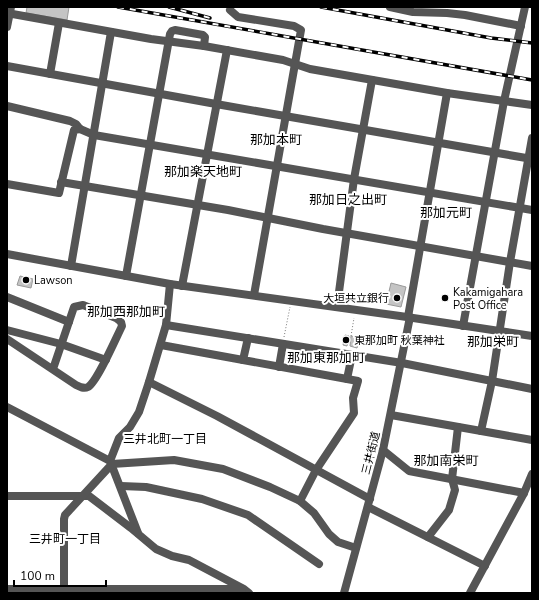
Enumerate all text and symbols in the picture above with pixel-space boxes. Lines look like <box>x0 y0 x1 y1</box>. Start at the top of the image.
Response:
district label: 那加本町 <box>250 131 302 149</box>
district label: 那加楽天地町 <box>164 163 242 181</box>
district label: 那加日之出町 <box>309 191 387 209</box>
district label: 那加元町 <box>420 204 472 222</box>
place label: Lawson <box>34 273 73 288</box>
marker: Lawson <box>21 275 31 285</box>
place label: Kakamigahara Post Office <box>453 285 523 313</box>
place label: 大垣共立銀行 <box>323 291 389 306</box>
marker: 大垣共立銀行 <box>392 293 402 303</box>
marker: Kakamigahara Post Office <box>440 293 450 303</box>
district label: 那加西那加町 <box>87 303 165 321</box>
place label: 東那加町 秋葉神社 <box>354 333 445 348</box>
district label: 那加栄町 <box>467 333 519 351</box>
marker: 東那加町 秋葉神社 <box>341 335 351 345</box>
district label: 那加東那加町 <box>287 349 365 367</box>
street label: 三井街道 <box>358 430 384 476</box>
district label: 三井北町一丁目 <box>123 431 207 447</box>
district label: 那加南栄町 <box>413 452 479 470</box>
district label: 三井町一丁目 <box>29 531 101 547</box>
scale bar <box>14 562 106 588</box>
text: 100 m <box>20 568 55 584</box>

